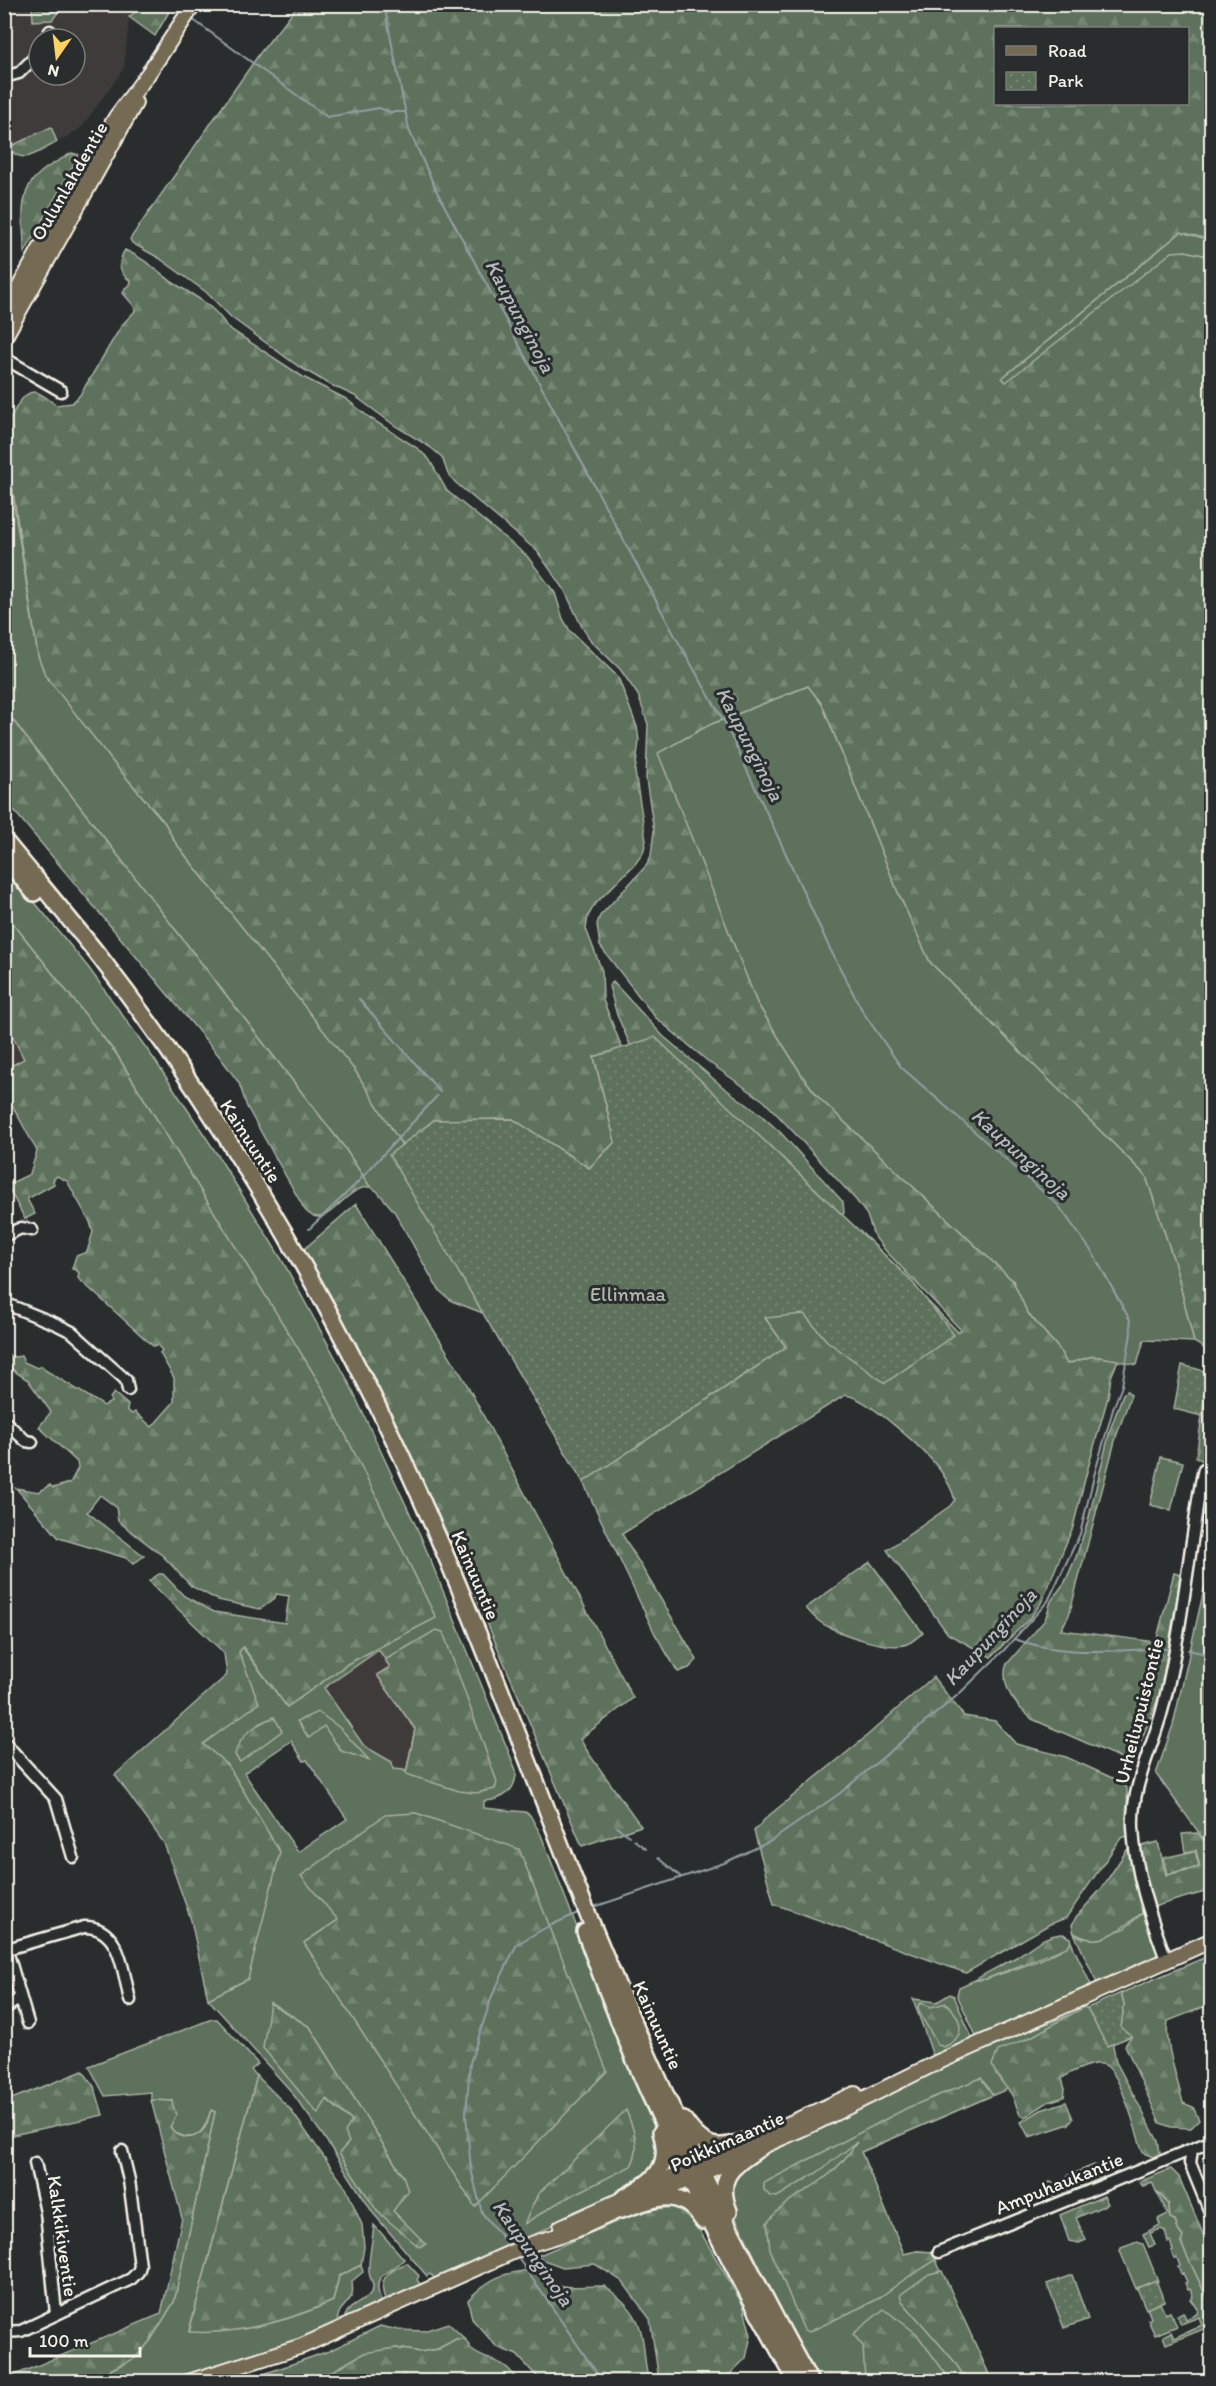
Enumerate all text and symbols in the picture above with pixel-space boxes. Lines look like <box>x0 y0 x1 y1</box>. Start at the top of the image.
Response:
north arrow <box>27 27 87 87</box>
legend <box>994 27 1189 105</box>
text: Road <box>1048 40 1087 62</box>
text: N <box>46 61 61 82</box>
text: Park <box>1048 70 1083 92</box>
street label: Oulunlahdentie <box>25 117 113 245</box>
water label: Kaupunginoja <box>480 255 561 377</box>
water label: Kaupunginoja <box>711 683 790 805</box>
street label: Kainuuntie <box>215 1095 287 1187</box>
water label: Kaupunginoja <box>967 1103 1076 1205</box>
park label: Ellinmaa <box>590 1282 667 1306</box>
street label: Kainuuntie <box>446 1527 506 1623</box>
water label: Kaupunginoja <box>938 1583 1041 1691</box>
street label: Urheilupuistontie <box>1109 1636 1169 1786</box>
street label: Kainuuntie <box>628 1977 688 2073</box>
street label: Poikkimaantie <box>666 2105 788 2177</box>
street label: Ampuhaukantie <box>992 2146 1126 2220</box>
street label: Kalkkikiventie <box>43 2174 83 2298</box>
water label: Kaupunginoja <box>487 2195 579 2311</box>
scale bar <box>30 2320 140 2358</box>
text: 100 m <box>39 2330 89 2352</box>

